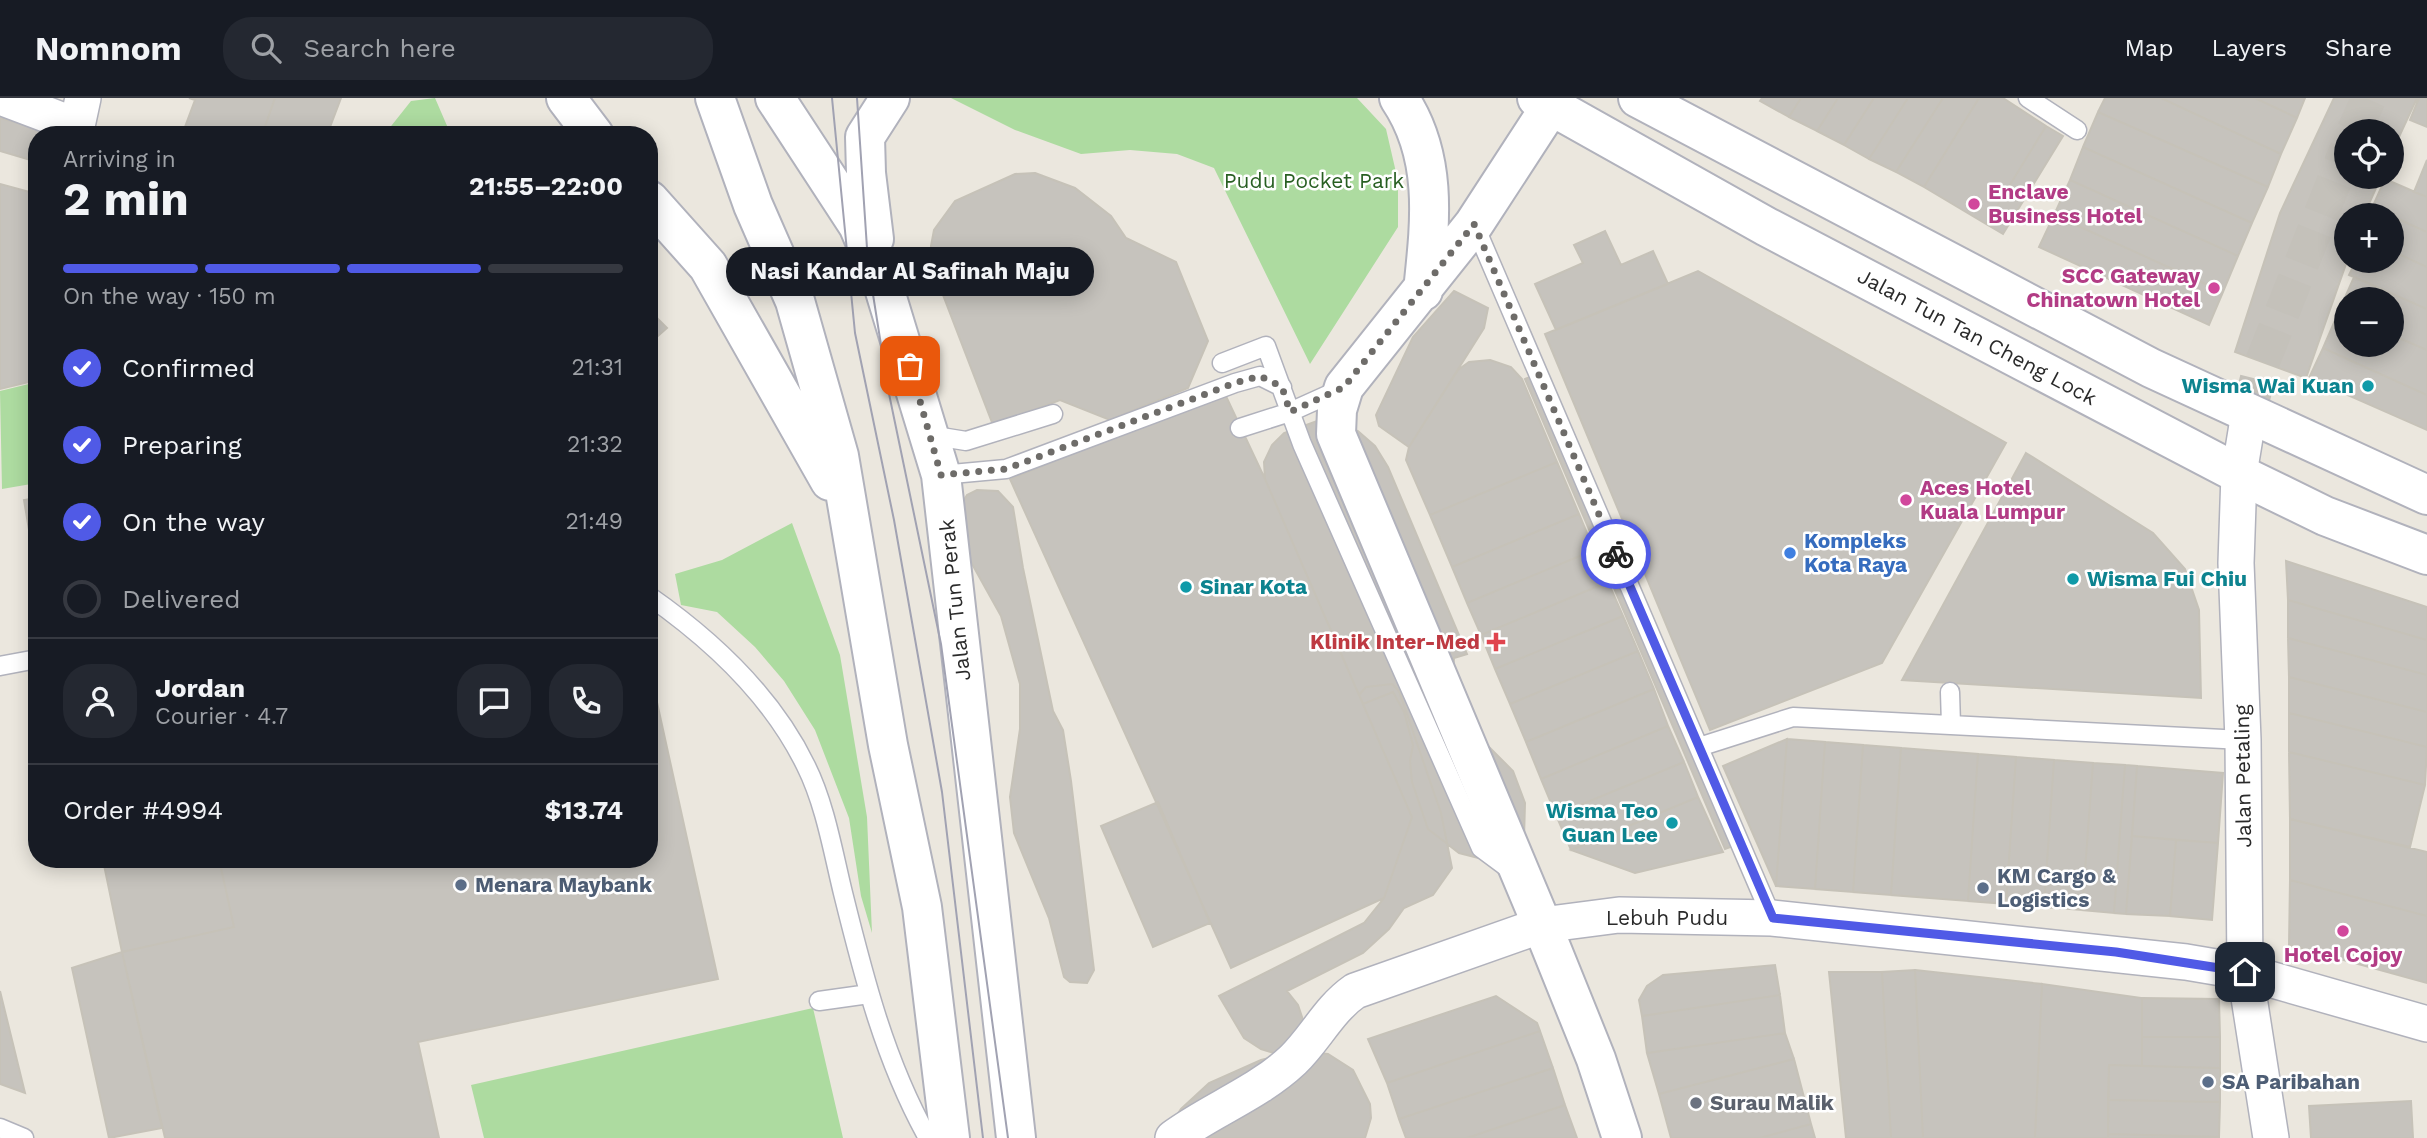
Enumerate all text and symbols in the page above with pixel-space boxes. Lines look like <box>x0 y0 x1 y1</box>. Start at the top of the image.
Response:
search box <box>223 17 713 80</box>
text: Nomnom <box>35 29 181 68</box>
icon: search <box>247 29 285 67</box>
text: Search here <box>303 33 456 63</box>
text: Map <box>2125 34 2173 62</box>
text: Layers <box>2211 34 2287 62</box>
text: Share <box>2325 34 2392 62</box>
map controls <box>2334 119 2404 357</box>
button: locate <box>2334 119 2404 189</box>
text: Arriving in <box>63 146 176 173</box>
park label: Pudu Pocket Park <box>1224 168 1404 193</box>
text: 21:55–22:00 <box>469 171 623 201</box>
text: 2 min <box>63 172 189 226</box>
place label: Enclave Business Hotel <box>1988 179 2143 228</box>
marker: Enclave Business Hotel <box>1966 196 1982 212</box>
button: + <box>2334 203 2404 273</box>
callout: Nasi Kandar Al Safinah Maju <box>726 247 1094 296</box>
text: Nasi Kandar Al Safinah Maju <box>750 258 1070 285</box>
street label: Jalan Tun Tan Cheng Lock <box>1853 263 2101 410</box>
place label: SCC Gateway Chinatown Hotel <box>2026 263 2200 312</box>
marker: SCC Gateway Chinatown Hotel <box>2206 280 2222 296</box>
text: On the way · 150 m <box>63 283 276 310</box>
button: − <box>2334 287 2404 357</box>
pin <box>880 336 940 396</box>
icon: bag <box>891 347 929 385</box>
icon: check <box>63 349 101 387</box>
text: Confirmed <box>122 353 255 383</box>
text: 21:31 <box>571 354 623 381</box>
place label: Wisma Wai Kuan <box>2182 373 2354 398</box>
marker: Wisma Wai Kuan <box>2360 378 2376 394</box>
icon: check <box>63 426 101 464</box>
text: Preparing <box>122 430 242 460</box>
text: 21:32 <box>567 431 623 458</box>
place label: Aces Hotel Kuala Lumpur <box>1920 475 2065 524</box>
marker: Aces Hotel Kuala Lumpur <box>1898 492 1914 508</box>
icon: check <box>63 503 101 541</box>
text: On the way <box>122 507 265 537</box>
text: 21:49 <box>566 508 623 535</box>
street label: Jalan Tun Perak <box>934 518 975 682</box>
courier <box>1581 519 1651 589</box>
place label: Kompleks Kota Raya <box>1804 528 1908 577</box>
icon: bike <box>1597 535 1635 573</box>
marker: Kompleks Kota Raya <box>1782 545 1798 561</box>
place label: Wisma Fui Chiu <box>2087 566 2247 591</box>
marker: Wisma Fui Chiu <box>2065 571 2081 587</box>
place label: Sinar Kota <box>1200 574 1308 599</box>
marker: Sinar Kota <box>1178 579 1194 595</box>
text: Delivered <box>122 584 241 614</box>
place label: Klinik Inter-Med <box>1310 629 1480 654</box>
marker: Klinik Inter-Med <box>1486 632 1506 652</box>
button: person <box>63 664 137 738</box>
button: chat <box>457 664 531 738</box>
button: phone <box>549 664 623 738</box>
text: Jordan <box>155 673 245 703</box>
text: Courier · 4.7 <box>155 703 288 730</box>
street label: Jalan Petaling <box>2229 703 2256 848</box>
text: Order #4994 <box>63 795 223 825</box>
text: $13.74 <box>545 795 623 825</box>
place label: Wisma Teo Guan Lee <box>1546 798 1658 847</box>
marker: Wisma Teo Guan Lee <box>1664 815 1680 831</box>
place label: KM Cargo & Logistics <box>1997 863 2116 912</box>
place label: Menara Maybank <box>475 872 653 897</box>
marker: Menara Maybank <box>453 877 469 893</box>
marker: KM Cargo & Logistics <box>1975 880 1991 896</box>
street label: Lebuh Pudu <box>1606 905 1728 930</box>
marker: Hotel Cojoy <box>2335 923 2351 939</box>
pin <box>2215 942 2275 1002</box>
place label: Hotel Cojoy <box>2284 942 2403 967</box>
icon: home <box>2226 953 2264 991</box>
place label: SA Paribahan <box>2222 1069 2360 1094</box>
marker: SA Paribahan <box>2200 1074 2216 1090</box>
place label: Surau Malik <box>1710 1090 1835 1115</box>
marker: Surau Malik <box>1688 1095 1704 1111</box>

